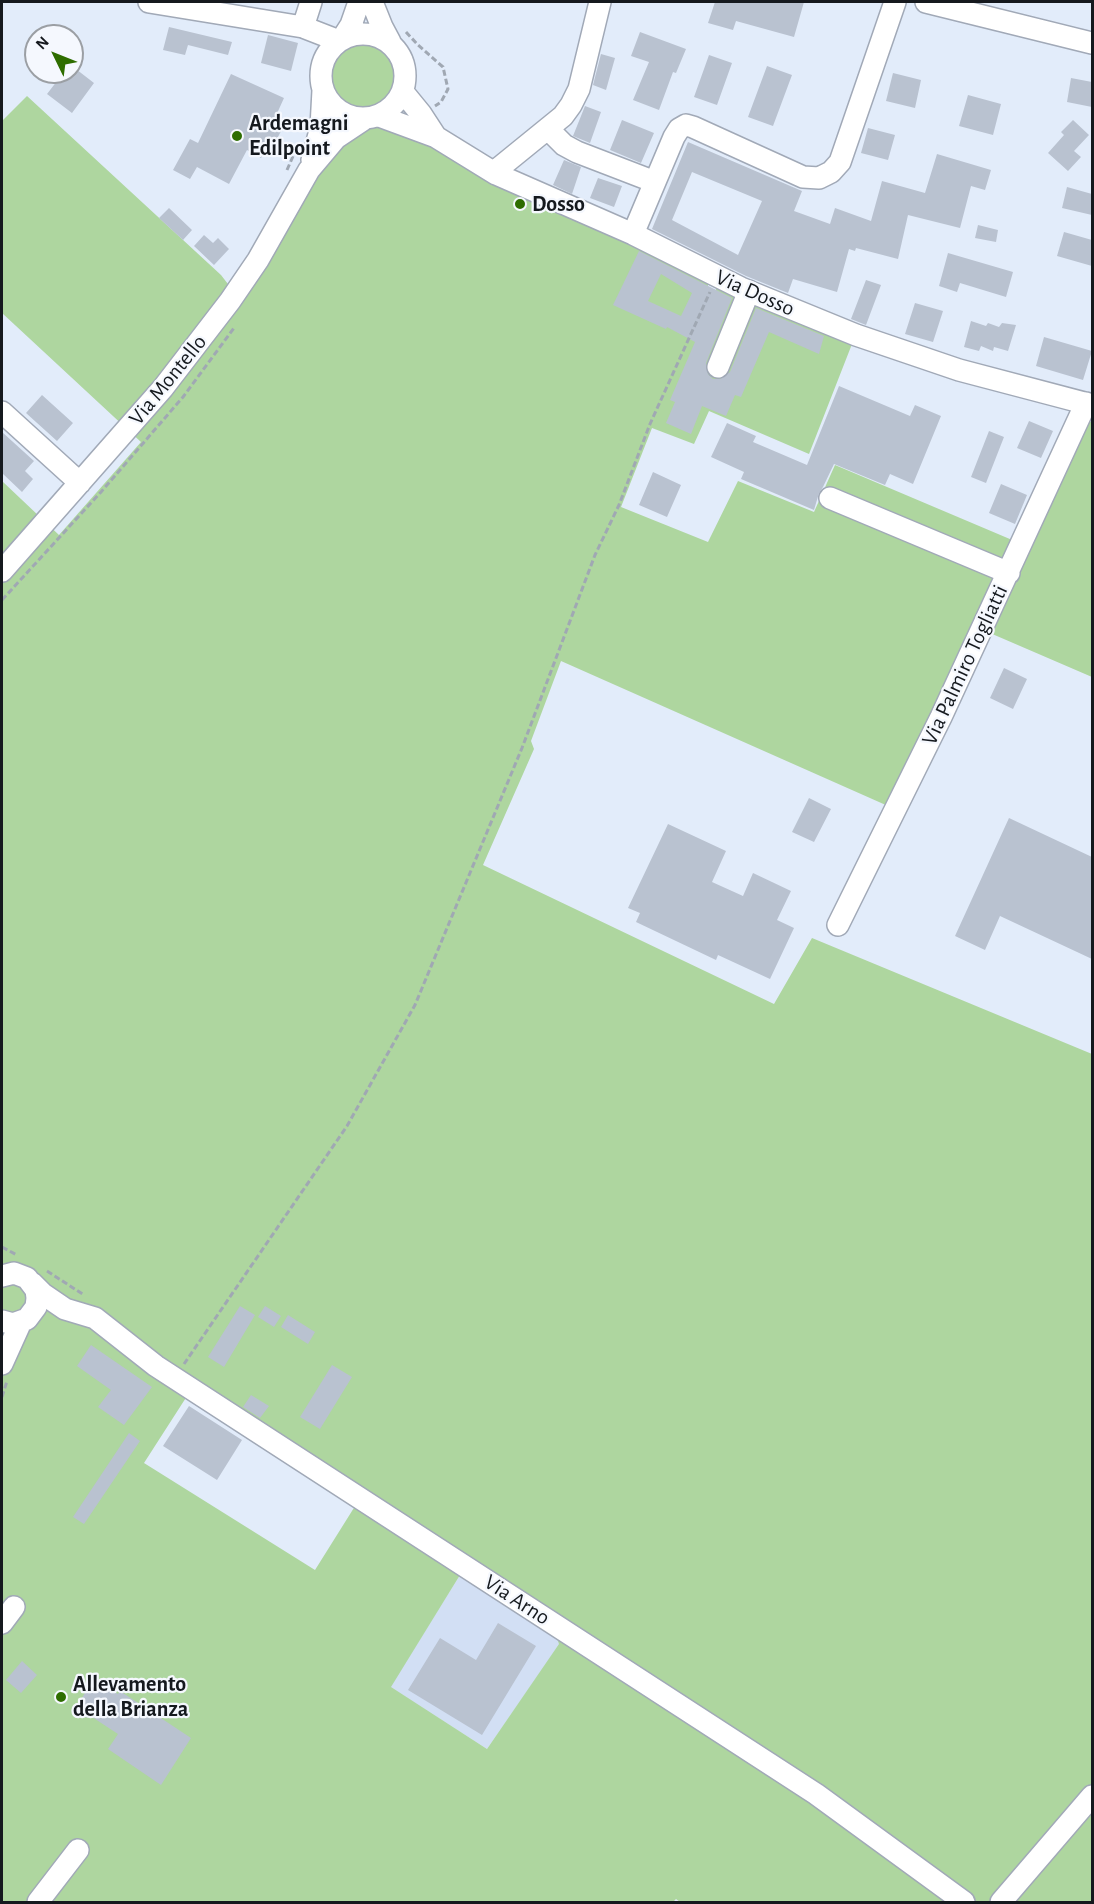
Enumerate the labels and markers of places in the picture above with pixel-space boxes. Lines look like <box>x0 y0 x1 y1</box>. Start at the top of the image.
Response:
place label: Ardemagni Edilpoint <box>249 110 348 162</box>
marker: Ardemagni Edilpoint <box>230 129 244 143</box>
place label: Dosso <box>532 191 585 217</box>
marker: Dosso <box>513 197 527 211</box>
place label: Allevamento della Brianza <box>73 1671 188 1723</box>
marker: Allevamento della Brianza <box>54 1690 68 1704</box>

